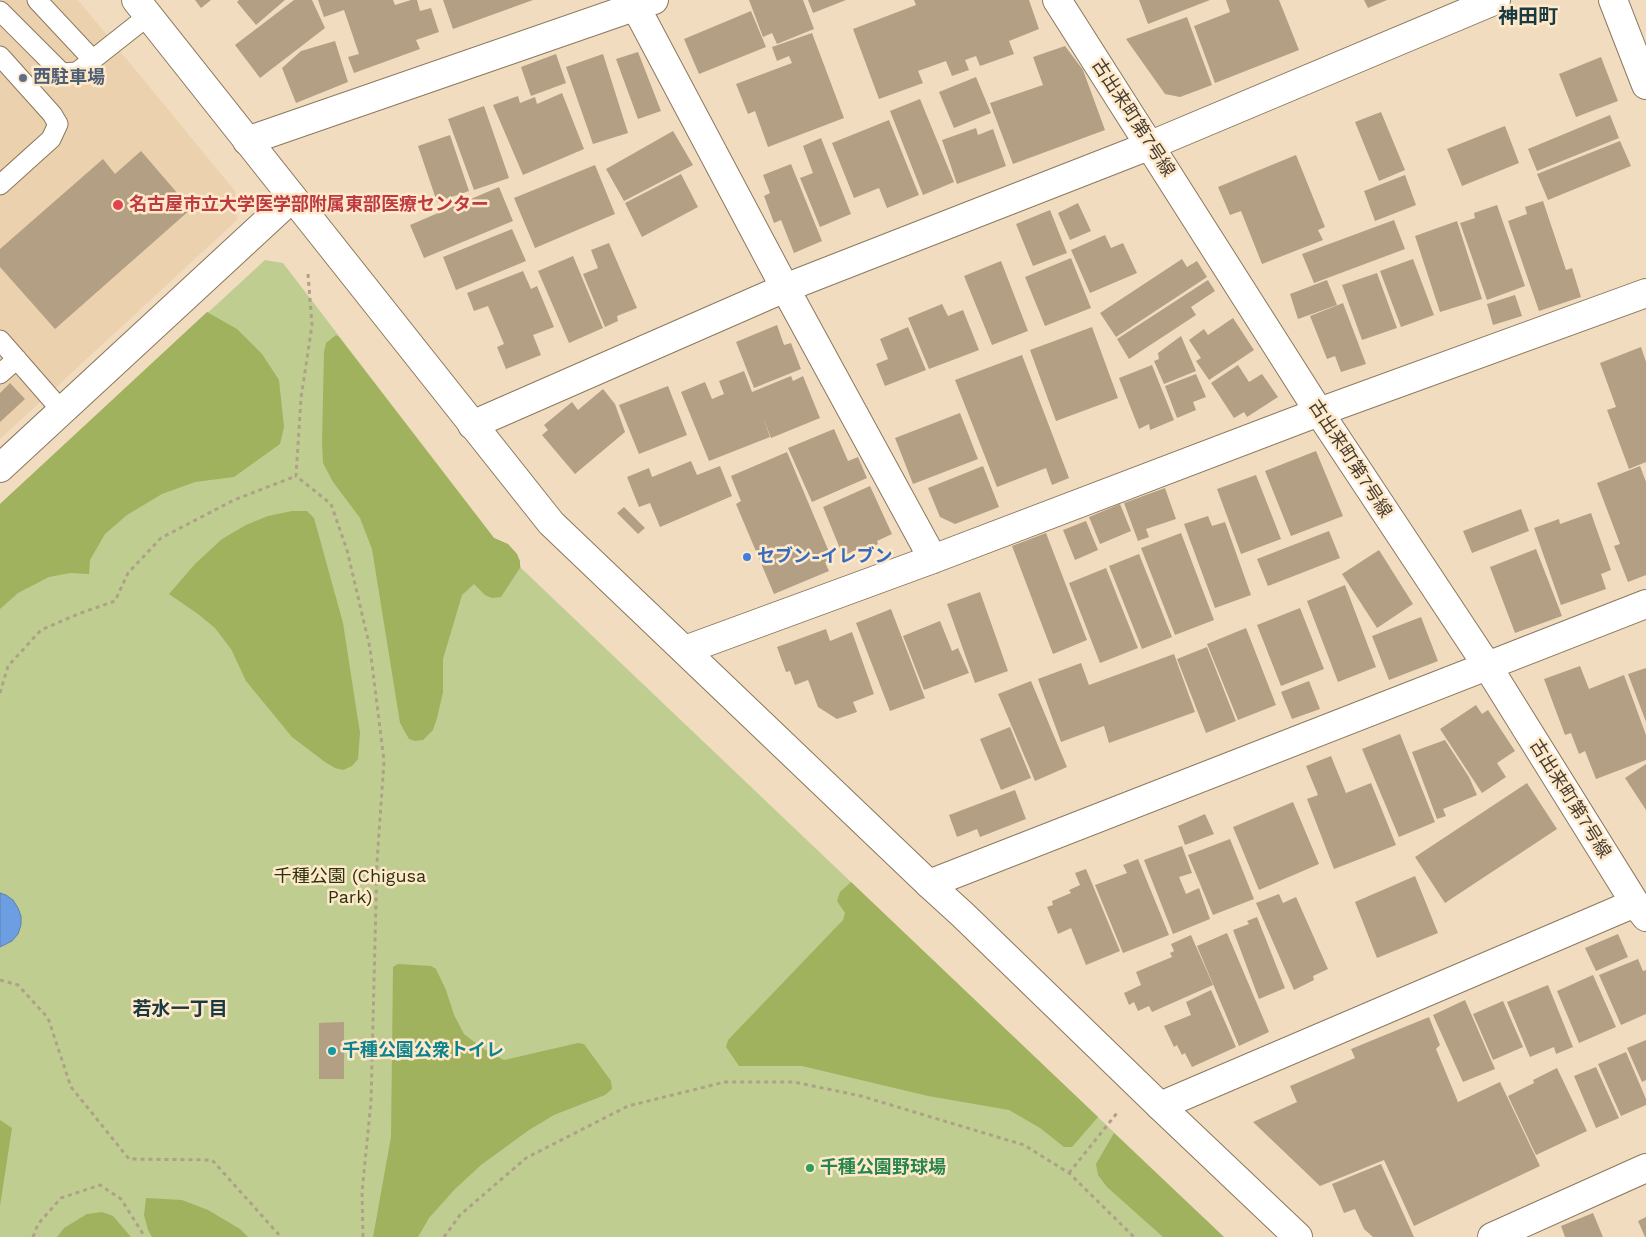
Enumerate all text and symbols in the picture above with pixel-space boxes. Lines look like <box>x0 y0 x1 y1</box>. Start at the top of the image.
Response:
district label: 神田町 <box>1498 5 1558 29</box>
street label: 古出来町第7号線 <box>1087 55 1179 181</box>
place label: 西駐車場 <box>33 67 105 89</box>
marker: 西駐車場 <box>17 72 29 84</box>
place label: 名古屋市立大学医学部附属東部医療センター <box>129 194 489 216</box>
marker: 名古屋市立大学医学部附属東部医療センター <box>111 198 125 212</box>
street label: 古出来町第7号線 <box>1304 396 1396 522</box>
place label: セブン-イレブン <box>757 546 893 568</box>
marker: セブン-イレブン <box>741 551 753 563</box>
street label: 古出来町第7号線 <box>1525 736 1615 862</box>
park label: 千種公園 (Chigusa Park) <box>274 866 426 909</box>
district label: 若水一丁目 <box>133 998 227 1020</box>
place label: 千種公園公衆トイレ <box>342 1040 504 1062</box>
marker: 千種公園公衆トイレ <box>326 1045 338 1057</box>
place label: 千種公園野球場 <box>820 1157 946 1179</box>
marker: 千種公園野球場 <box>804 1162 816 1174</box>

